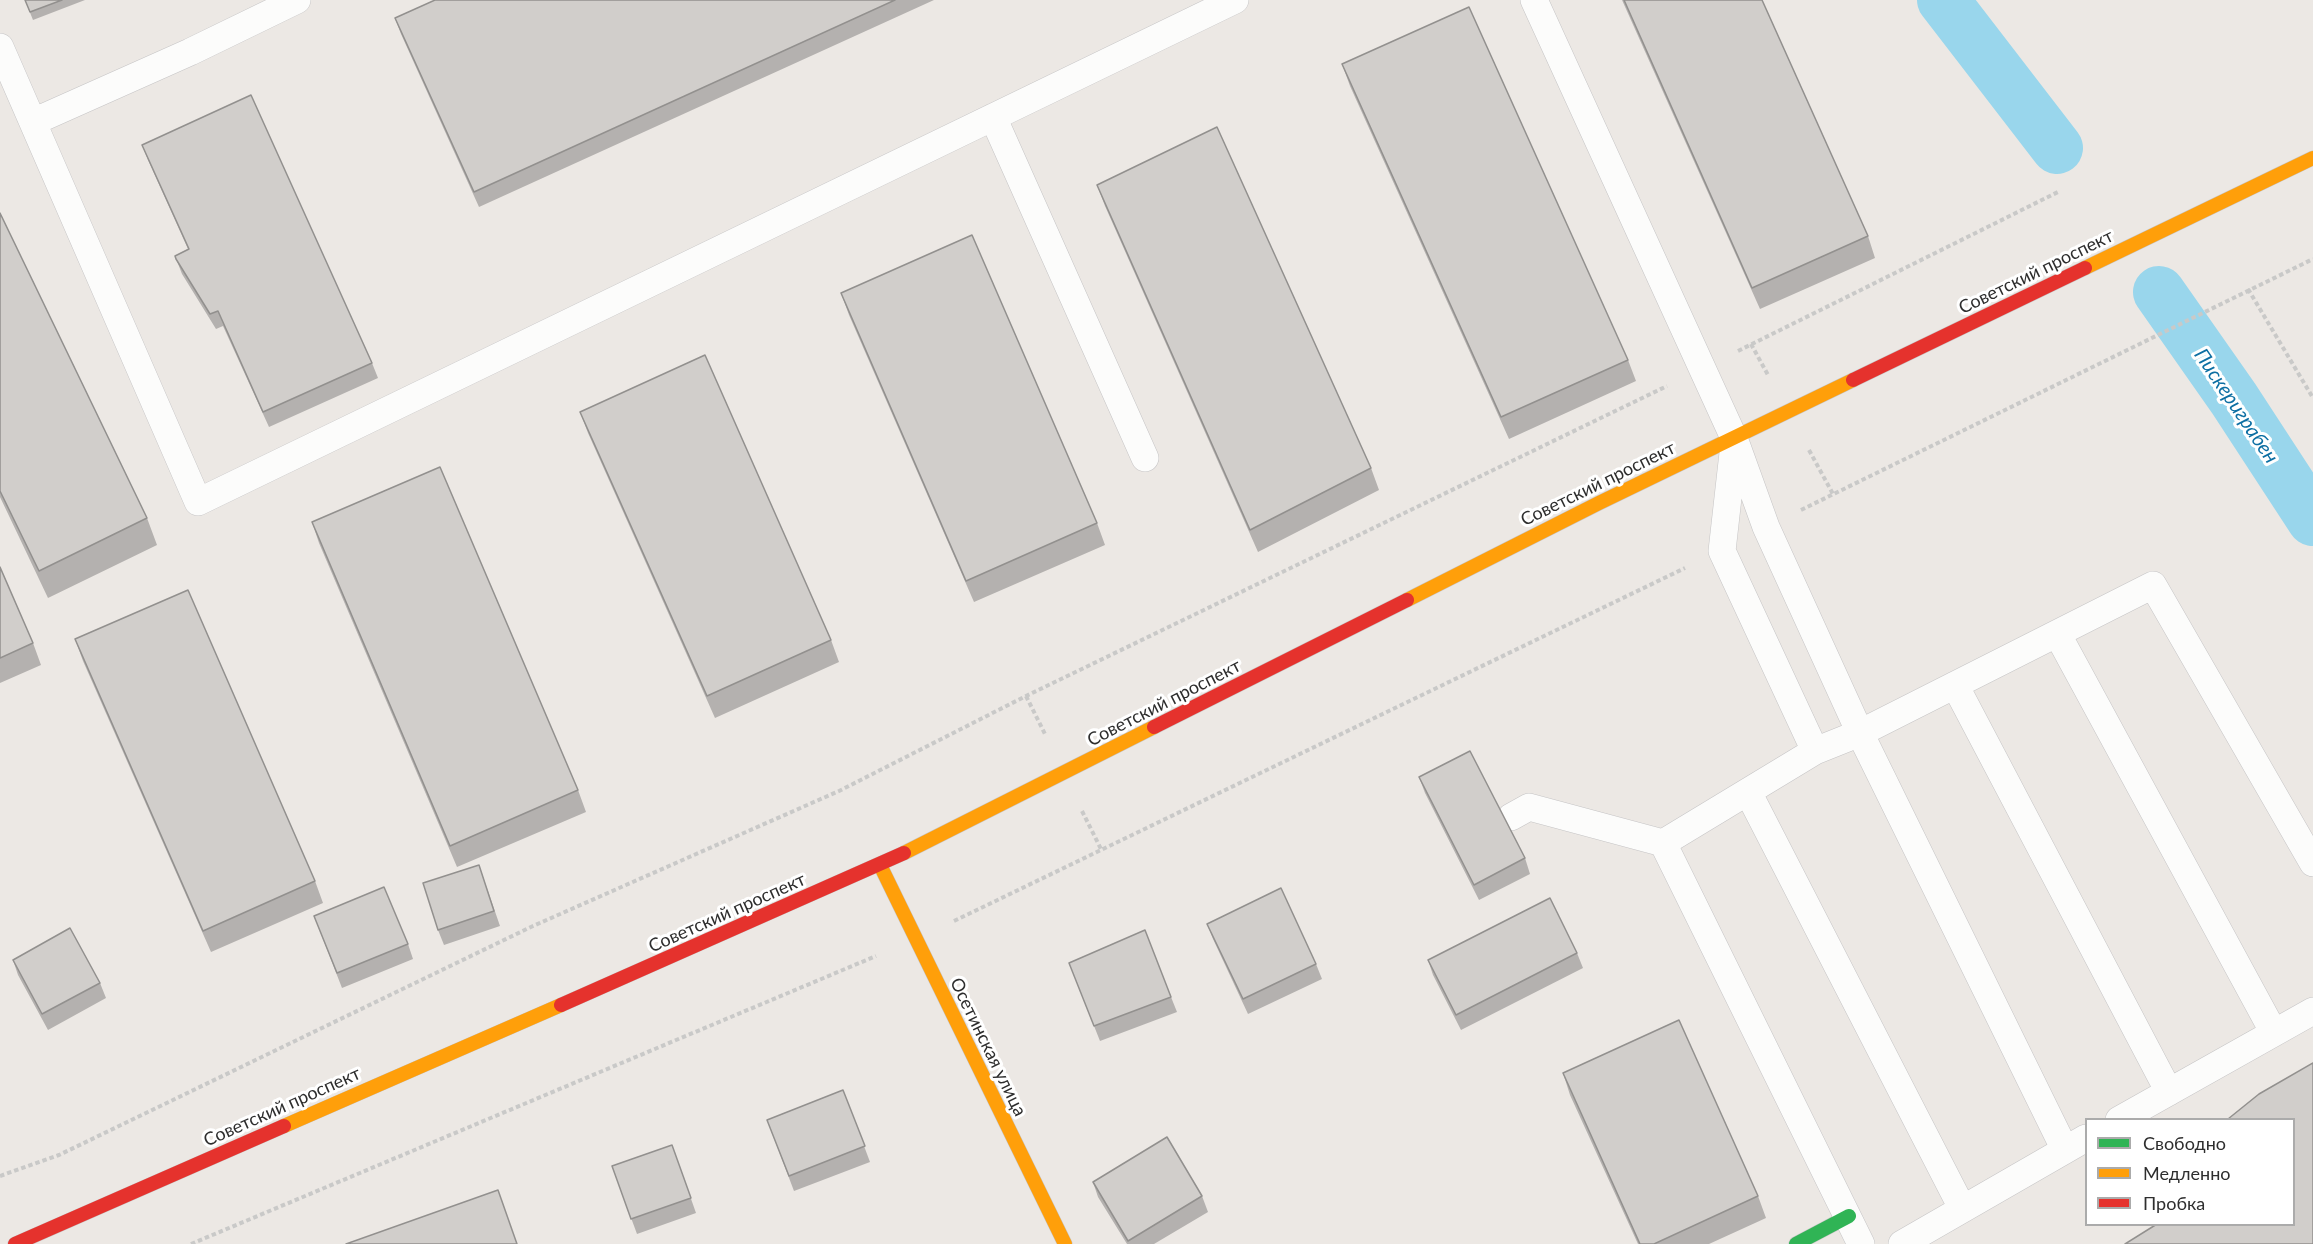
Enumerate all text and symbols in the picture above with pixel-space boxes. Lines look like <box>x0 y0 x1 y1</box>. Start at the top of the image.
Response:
street label: Советский проспект <box>1955 225 2117 319</box>
water label: Пискериграбен <box>2189 344 2283 468</box>
street label: Советский проспект <box>1517 437 1679 531</box>
street label: Советский проспект <box>1084 655 1244 751</box>
street label: Советский проспект <box>645 869 809 957</box>
street label: Осетинская улица <box>945 974 1031 1120</box>
street label: Советский проспект <box>200 1063 364 1151</box>
legend <box>2085 1118 2295 1226</box>
text: Свободно <box>2143 1132 2226 1154</box>
text: Медленно <box>2143 1162 2231 1184</box>
text: Пробка <box>2143 1192 2205 1214</box>

